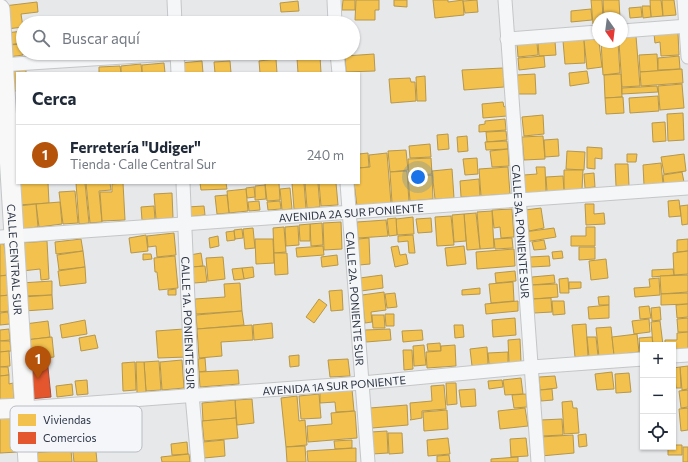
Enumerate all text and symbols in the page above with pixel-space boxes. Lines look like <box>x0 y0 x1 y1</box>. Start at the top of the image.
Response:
north arrow <box>592 12 628 48</box>
search box <box>16 16 360 60</box>
icon: search <box>30 27 52 49</box>
text: Buscar aquí <box>62 29 140 47</box>
text: Cerca <box>32 88 77 109</box>
text: Ferretería "Udiger" <box>70 138 201 156</box>
text: 1 <box>42 147 48 163</box>
text: 240 m <box>307 147 344 163</box>
text: Tienda · Calle Central Sur <box>70 156 216 172</box>
street label: CALLE 3A. PONIENTE SUR <box>510 164 533 300</box>
your location <box>408 167 428 187</box>
street label: AVENIDA 2A SUR PONIENTE <box>278 200 424 224</box>
street label: CALLE CENTRAL SUR <box>6 204 25 316</box>
street label: CALLE 2A. PONIENTE SUR <box>344 231 367 367</box>
street label: CALLE 1A. PONIENTE SUR <box>180 256 198 390</box>
map controls <box>640 342 676 450</box>
button: + <box>640 342 676 378</box>
pin: 1 <box>25 346 51 379</box>
street label: AVENIDA 1A SUR PONIENTE <box>262 372 406 397</box>
button: − <box>640 378 676 414</box>
legend <box>10 406 142 452</box>
text: Viviendas <box>43 413 91 426</box>
button: locate <box>640 414 676 450</box>
text: Comercios <box>43 431 96 444</box>

